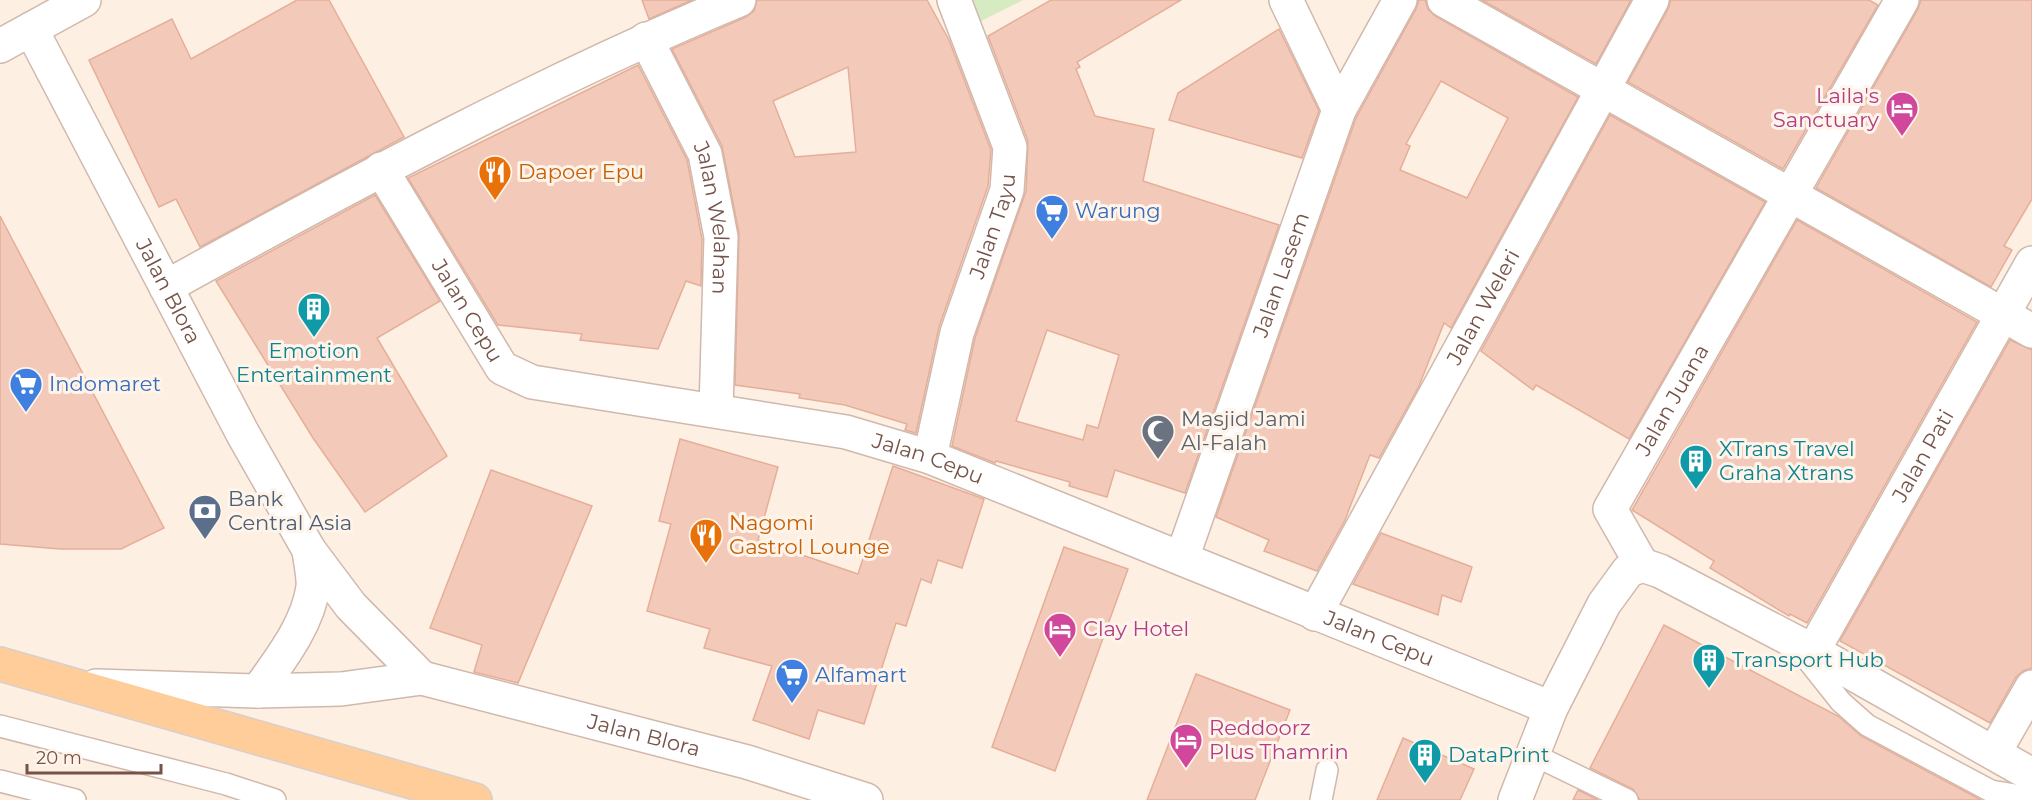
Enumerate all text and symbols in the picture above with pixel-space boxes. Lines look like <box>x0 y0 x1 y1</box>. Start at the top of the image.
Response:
place label: Laila's Sanctuary <box>1773 83 1880 132</box>
hotel icon: Laila's Sanctuary <box>1884 90 1920 137</box>
street label: Jalan Welahan <box>688 136 734 295</box>
restaurant icon: Dapoer Epu <box>477 154 513 201</box>
place label: Dapoer Epu <box>518 159 644 184</box>
street label: Jalan Tayu <box>964 173 1020 283</box>
supermarket icon: Warung <box>1034 193 1070 240</box>
place label: Warung <box>1075 198 1161 223</box>
street label: Jalan Lasem <box>1247 209 1314 341</box>
street label: Jalan Blora <box>130 233 207 348</box>
street label: Jalan Weleri <box>1441 245 1525 370</box>
street label: Jalan Cepu <box>426 254 509 367</box>
building icon: Emotion Entertainment <box>296 291 332 338</box>
place label: Emotion Entertainment <box>236 338 392 387</box>
street label: Jalan Juana <box>1630 340 1714 461</box>
supermarket icon: Indomaret <box>8 366 44 413</box>
place label: Indomaret <box>49 371 161 396</box>
street label: Jalan Pati <box>1886 405 1959 507</box>
place label: Masjid Jami Al-Falah <box>1181 406 1306 455</box>
mosque icon: Masjid Jami Al-Falah <box>1140 413 1176 460</box>
street label: Jalan Cepu <box>868 427 987 489</box>
place label: XTrans Travel Graha Xtrans <box>1719 436 1855 485</box>
building icon: XTrans Travel Graha Xtrans <box>1678 443 1714 490</box>
place label: Bank Central Asia <box>228 486 352 535</box>
bank icon: Bank Central Asia <box>187 493 223 540</box>
place label: Nagomi Gastrol Lounge <box>729 510 890 559</box>
restaurant icon: Nagomi Gastrol Lounge <box>688 517 724 564</box>
street label: Jalan Cepu <box>1320 604 1438 671</box>
hotel icon: Clay Hotel <box>1042 611 1078 658</box>
place label: Clay Hotel <box>1083 616 1189 641</box>
building icon: Transport Hub <box>1691 642 1727 689</box>
place label: Transport Hub <box>1732 647 1884 672</box>
supermarket icon: Alfamart <box>774 657 810 704</box>
place label: Alfamart <box>815 662 907 687</box>
street label: Jalan Blora <box>584 708 703 761</box>
place label: Reddoorz Plus Thamrin <box>1209 715 1349 764</box>
hotel icon: Reddoorz Plus Thamrin <box>1168 722 1204 769</box>
scale bar <box>27 737 160 775</box>
building icon: DataPrint <box>1407 737 1443 784</box>
place label: DataPrint <box>1448 742 1549 767</box>
text: 20 m <box>36 747 82 769</box>

